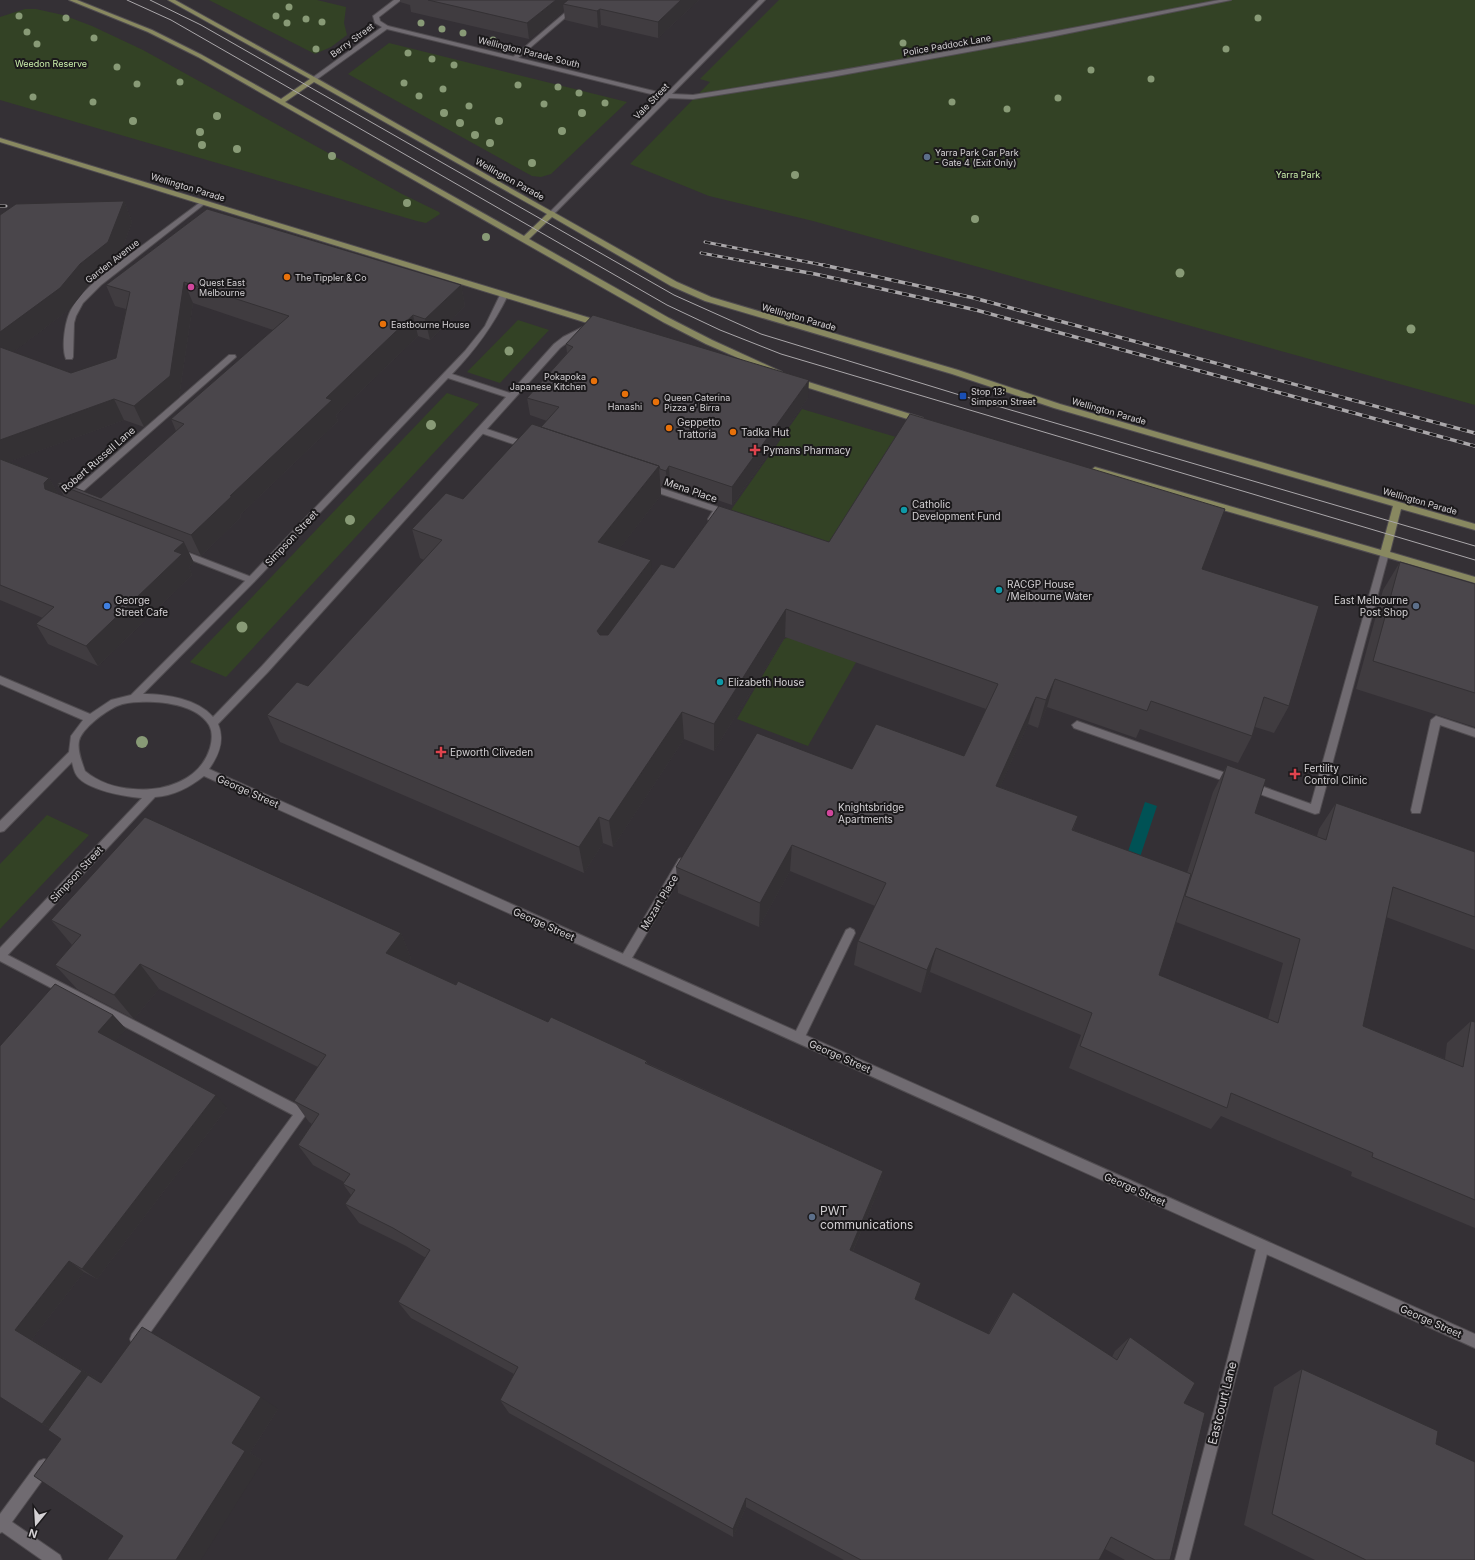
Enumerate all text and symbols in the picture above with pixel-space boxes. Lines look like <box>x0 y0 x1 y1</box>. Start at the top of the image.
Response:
street label: Berry Street <box>328 20 376 59</box>
street label: Police Paddock Lane <box>902 32 992 58</box>
street label: Wellington Parade South <box>477 34 581 70</box>
park label: Weedon Reserve <box>15 58 87 69</box>
street label: Vale Street <box>631 81 671 121</box>
place label: Yarra Park Car Park - Gate 4 (Exit Only) <box>935 147 1019 168</box>
marker: Yarra Park Car Park - Gate 4 (Exit Only) <box>922 152 932 162</box>
street label: Wellington Parade <box>474 155 546 203</box>
park label: Yarra Park <box>1276 169 1320 180</box>
street label: Wellington Parade <box>150 170 226 204</box>
street label: Garden Avenue <box>83 237 141 285</box>
marker: The Tippler & Co <box>282 272 292 282</box>
place label: The Tippler & Co <box>295 272 367 283</box>
place label: Quest East Melbourne <box>199 277 245 298</box>
marker: Quest East Melbourne <box>186 282 196 292</box>
street label: Wellington Parade <box>760 301 838 333</box>
marker: Eastbourne House <box>378 319 388 329</box>
place label: Eastbourne House <box>391 319 469 330</box>
place label: Pokapoka Japanese Kitchen <box>510 371 586 392</box>
marker: Pokapoka Japanese Kitchen <box>589 376 599 386</box>
place label: Stop 13: Simpson Street <box>971 386 1036 407</box>
marker: Hanashi <box>620 389 630 399</box>
marker: Stop 13: Simpson Street <box>958 391 968 401</box>
place label: Queen Caterina Pizza e' Birra <box>664 392 730 413</box>
street label: Wellington Parade <box>1070 395 1148 427</box>
marker: Queen Caterina Pizza e' Birra <box>651 397 661 407</box>
place label: Hanashi <box>608 401 642 412</box>
place label: Geppetto Trattoria <box>677 416 721 440</box>
marker: Geppetto Trattoria <box>664 423 674 433</box>
street label: Robert Russell Lane <box>59 424 137 494</box>
place label: Tadka Hut <box>741 426 790 438</box>
marker: Tadka Hut <box>728 427 738 437</box>
place label: Pymans Pharmacy <box>763 444 851 456</box>
marker: Pymans Pharmacy <box>750 445 760 455</box>
street label: Mena Place <box>663 475 719 505</box>
street label: Wellington Parade <box>1381 485 1459 517</box>
place label: Catholic Development Fund <box>912 498 1001 522</box>
marker: Catholic Development Fund <box>899 505 909 515</box>
street label: Simpson Street <box>262 507 320 568</box>
place label: RACGP House /Melbourne Water <box>1007 578 1092 602</box>
marker: RACGP House /Melbourne Water <box>994 585 1004 595</box>
place label: George Street Cafe <box>115 594 168 618</box>
place label: East Melbourne Post Shop <box>1334 594 1408 618</box>
marker: George Street Cafe <box>102 601 112 611</box>
marker: East Melbourne Post Shop <box>1411 601 1421 611</box>
place label: Elizabeth House <box>728 676 805 688</box>
marker: Elizabeth House <box>715 677 725 687</box>
marker: Epworth Cliveden <box>435 746 447 758</box>
place label: Epworth Cliveden <box>450 746 533 758</box>
place label: Fertility Control Clinic <box>1304 762 1368 786</box>
marker: Fertility Control Clinic <box>1289 768 1301 780</box>
street label: George Street <box>215 772 281 810</box>
place label: Knightsbridge Apartments <box>838 801 904 825</box>
marker: Knightsbridge Apartments <box>825 808 835 818</box>
street label: Simpson Street <box>47 843 105 904</box>
street label: Mozart Place <box>638 872 680 932</box>
street label: George Street <box>511 905 577 943</box>
street label: George Street <box>807 1037 873 1075</box>
street label: George Street <box>1102 1170 1168 1208</box>
place label: PWT communications <box>820 1203 913 1232</box>
marker: PWT communications <box>807 1212 817 1222</box>
street label: George Street <box>1398 1302 1464 1340</box>
street label: Eastcourt Lane <box>1204 1360 1240 1446</box>
north arrow <box>16 1504 56 1544</box>
text: N <box>27 1526 39 1541</box>

